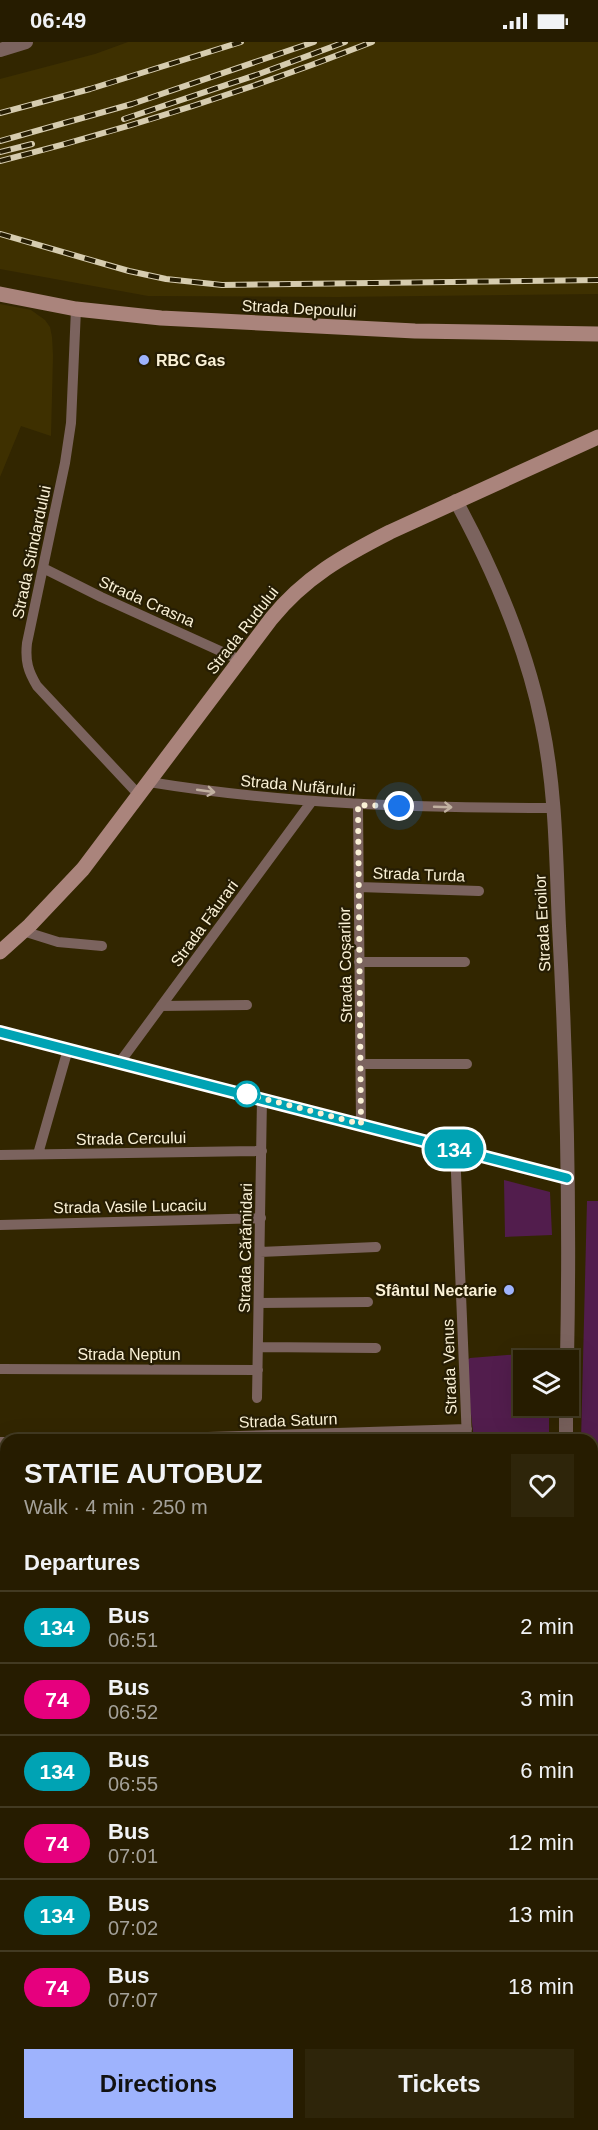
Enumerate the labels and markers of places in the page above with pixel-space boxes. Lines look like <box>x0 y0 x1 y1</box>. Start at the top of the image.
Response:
place label: RBC Gas <box>156 352 225 369</box>
marker: RBC Gas <box>137 353 151 367</box>
unlabelled marker <box>234 1081 260 1107</box>
place label: Sfântul Nectarie <box>375 1282 497 1299</box>
marker: Sfântul Nectarie <box>502 1283 516 1297</box>

